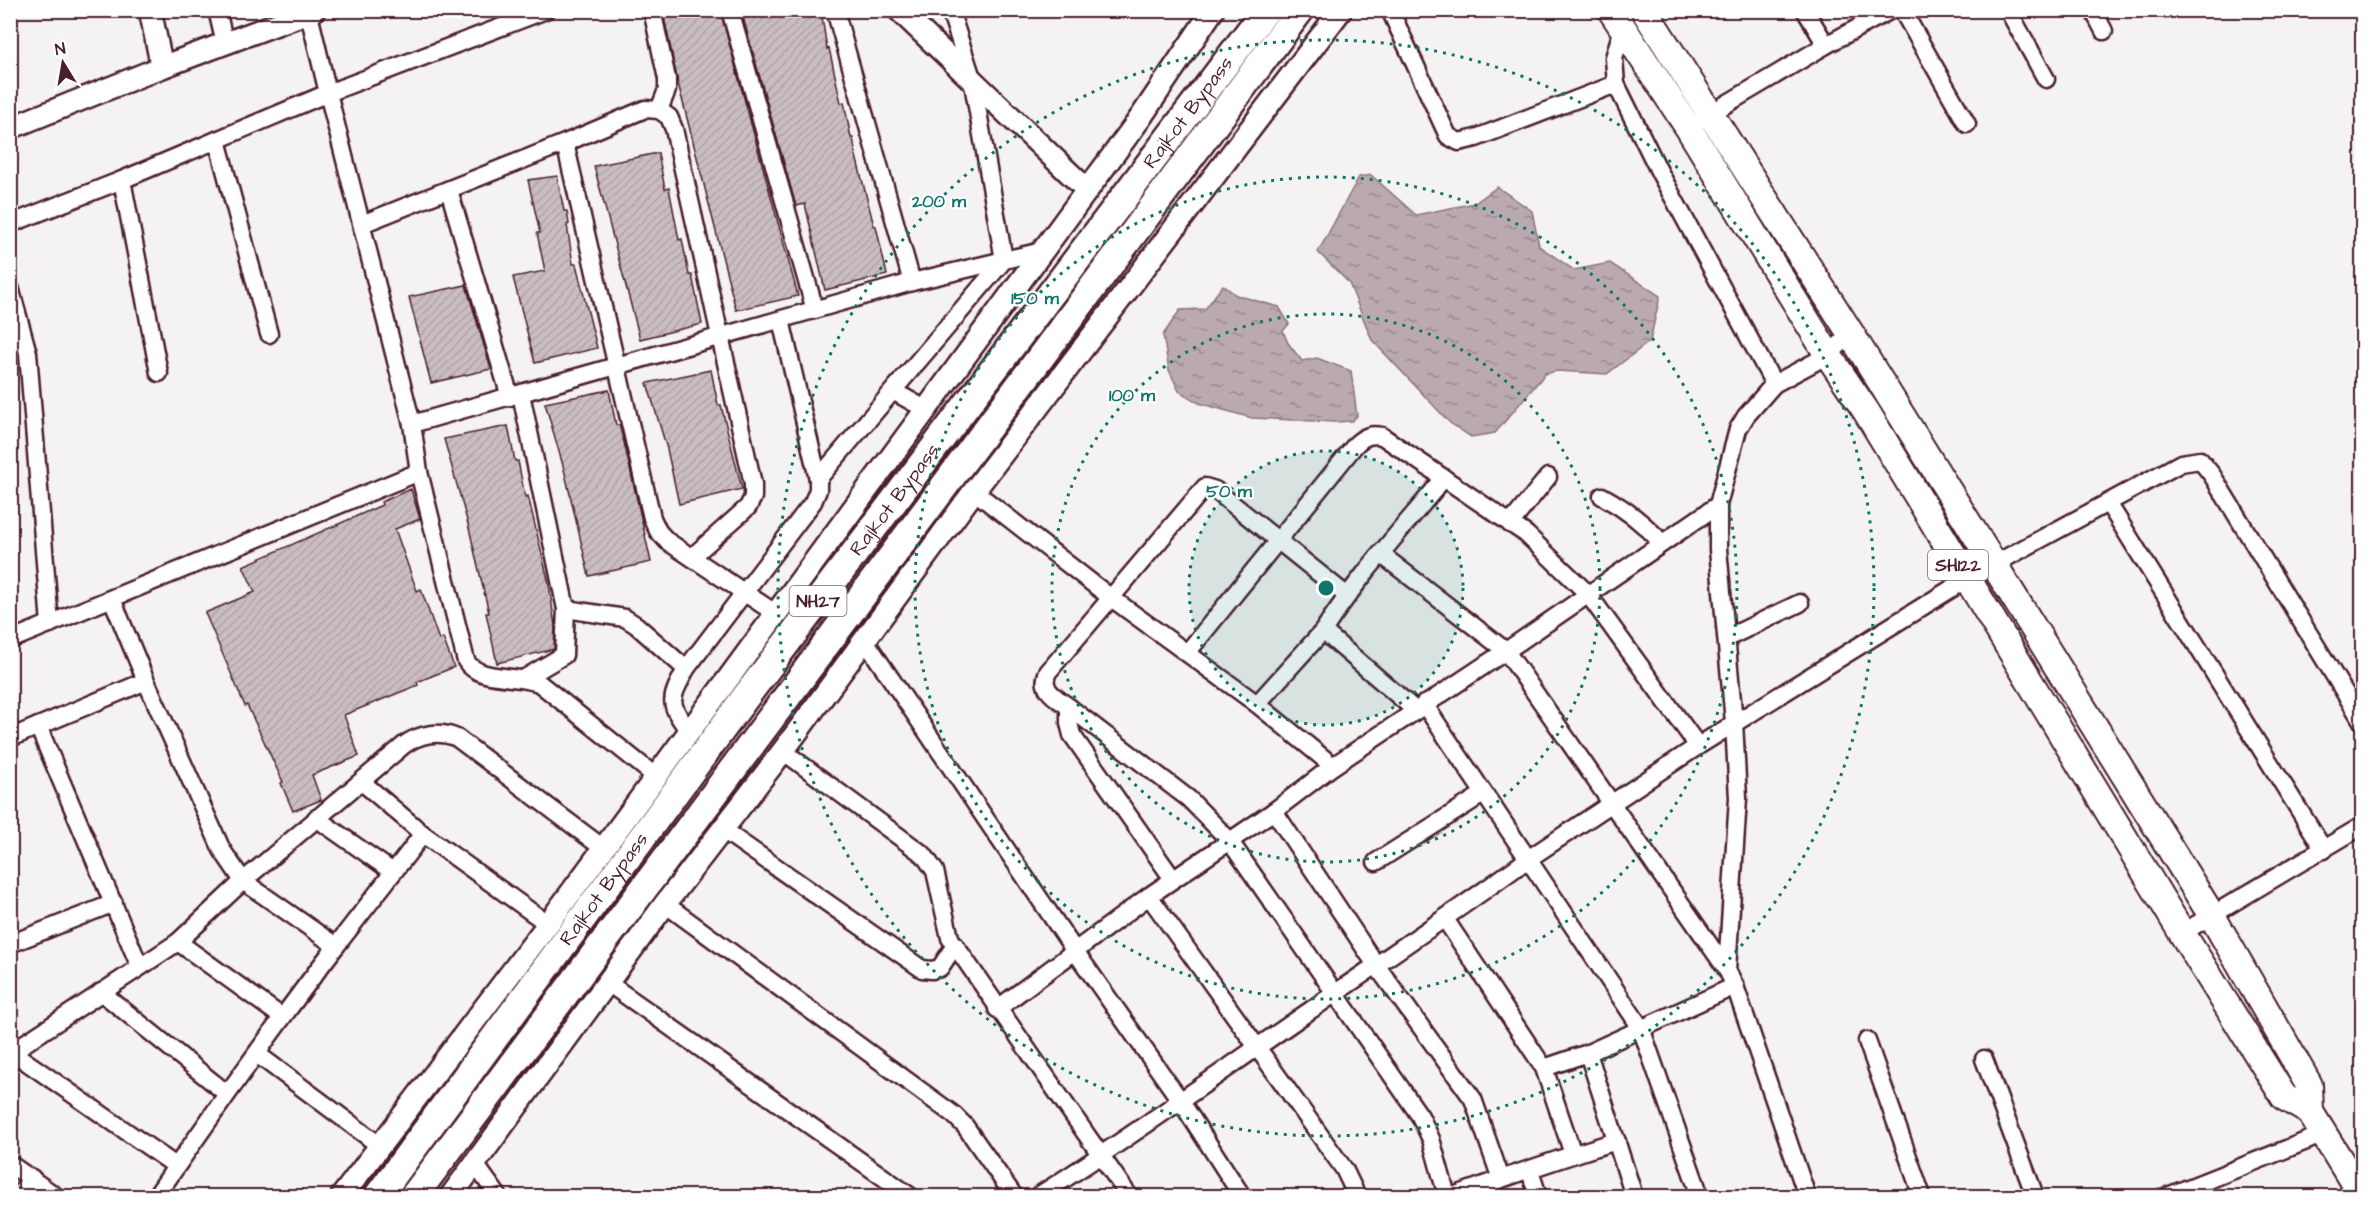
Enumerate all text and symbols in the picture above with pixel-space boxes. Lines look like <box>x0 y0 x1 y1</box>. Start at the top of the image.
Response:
north arrow <box>33 33 93 93</box>
text: N <box>53 38 67 61</box>
street label: Rajkot Bypass <box>1137 51 1240 175</box>
text: 200 m <box>911 189 967 214</box>
text: 150 m <box>1011 286 1060 311</box>
text: 100 m <box>1109 383 1156 408</box>
street label: Rajkot Bypass <box>843 438 947 562</box>
text: 50 m <box>1206 479 1253 504</box>
road number: SH122 <box>1928 550 1988 580</box>
centre of rings <box>1316 578 1336 598</box>
road number: NH27 <box>790 586 846 616</box>
street label: Rajkot Bypass <box>553 827 655 952</box>

